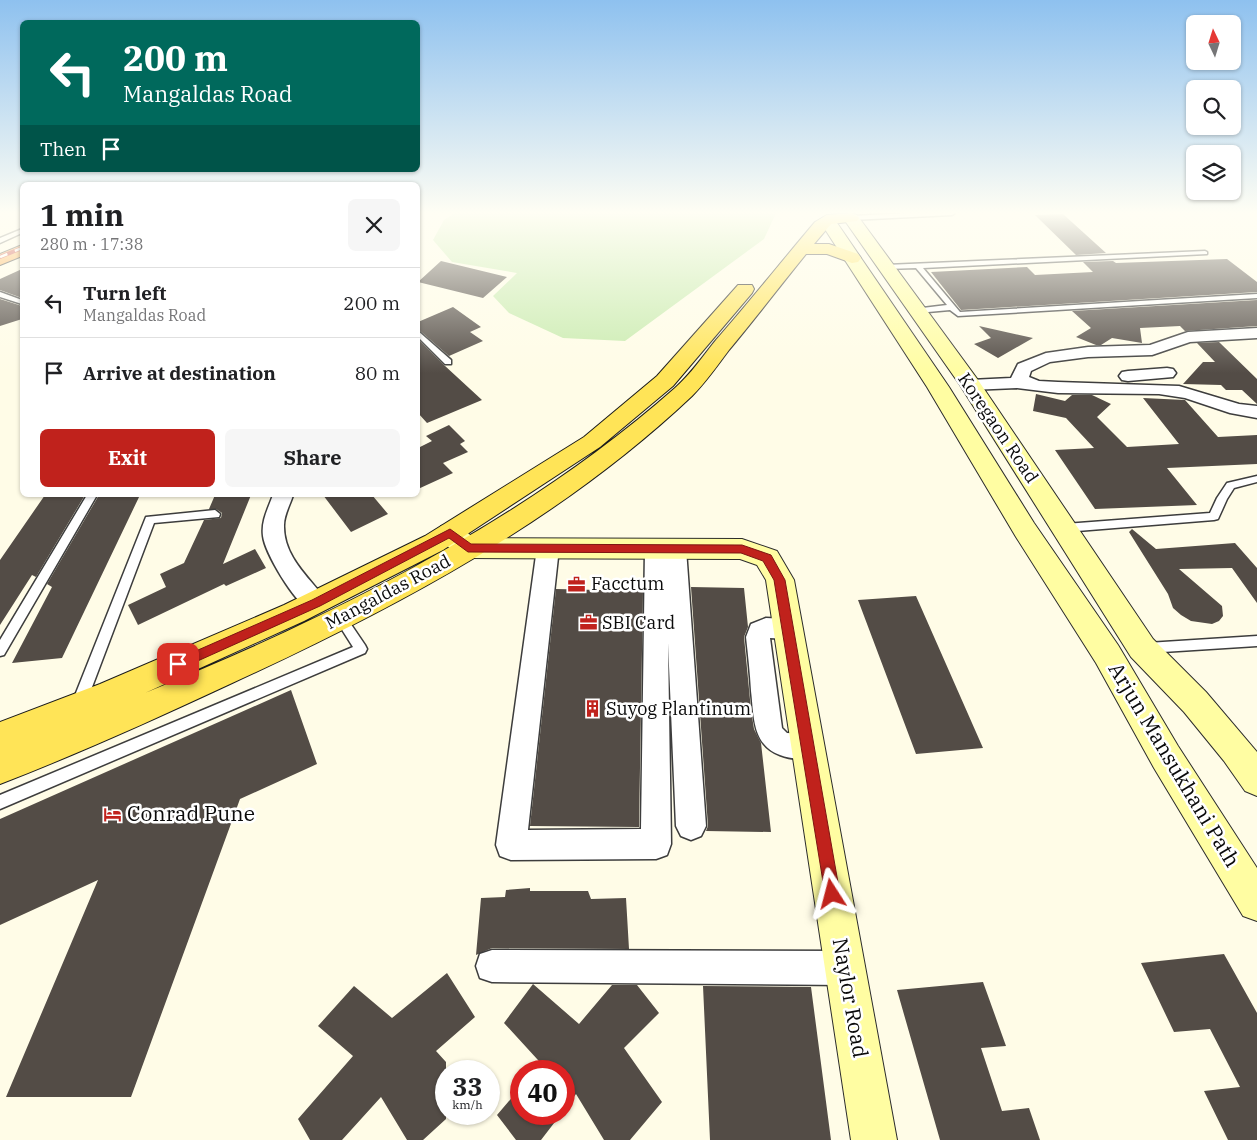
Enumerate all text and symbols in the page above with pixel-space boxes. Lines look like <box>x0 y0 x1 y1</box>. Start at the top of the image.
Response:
north arrow <box>1186 15 1241 70</box>
map controls <box>1186 15 1241 200</box>
text: 200 m <box>123 35 228 81</box>
icon: left <box>40 40 105 105</box>
text: Mangaldas Road <box>123 79 292 108</box>
button: search <box>1186 80 1241 135</box>
icon: arrive <box>97 135 125 163</box>
text: Then <box>40 137 87 161</box>
button: layers <box>1186 145 1241 200</box>
text: 1 min <box>40 195 124 234</box>
button: close <box>348 199 400 251</box>
text: 280 m · 17:38 <box>40 234 143 254</box>
text: Turn left <box>83 281 166 305</box>
icon: left <box>40 289 68 317</box>
text: 200 m <box>343 291 400 315</box>
text: Mangaldas Road <box>83 305 206 325</box>
icon: arrive <box>40 359 68 387</box>
text: Arrive at destination <box>83 361 276 385</box>
text: 80 m <box>355 361 400 385</box>
street label: Koregaon Road <box>953 368 1044 487</box>
button: Exit <box>40 429 215 487</box>
button: Share <box>225 429 400 487</box>
street label: Mangaldas Road <box>321 549 454 634</box>
place label: Facctum <box>591 572 664 595</box>
office icon: Facctum <box>567 574 587 594</box>
place label: SBI Card <box>602 611 675 634</box>
office icon: SBI Card <box>578 613 598 633</box>
pin <box>157 643 199 685</box>
icon: arrive <box>164 650 192 678</box>
street label: Arjun Mansukhani Path <box>1103 657 1247 872</box>
place label: Suyog Plantinum <box>606 697 751 720</box>
building icon: Suyog Plantinum <box>582 699 602 719</box>
place label: Conrad Pune <box>127 799 255 827</box>
hotel icon: Conrad Pune <box>103 804 123 824</box>
position arrow <box>805 867 857 919</box>
street label: Naylor Road <box>827 936 875 1060</box>
speed limit sign: 40 <box>510 1060 575 1125</box>
text: 33 <box>452 1070 483 1103</box>
text: km/h <box>452 1097 483 1112</box>

